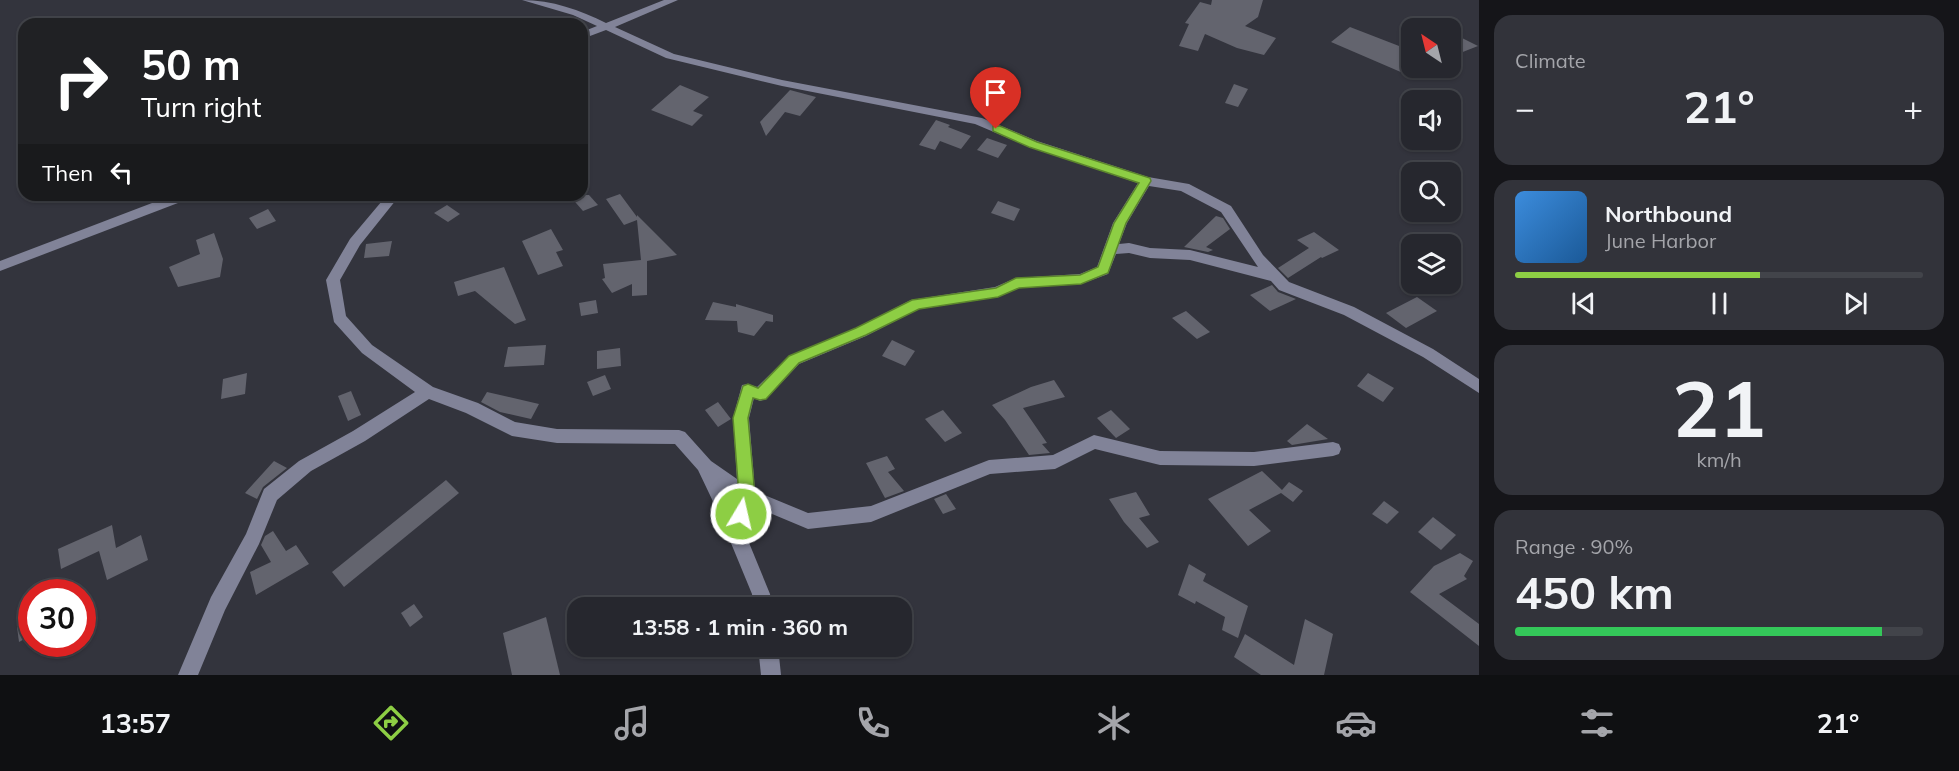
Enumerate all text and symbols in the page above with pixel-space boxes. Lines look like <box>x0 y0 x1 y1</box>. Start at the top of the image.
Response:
north arrow <box>1401 18 1461 78</box>
map controls <box>1401 18 1461 294</box>
text: 50 m <box>141 38 241 91</box>
icon: right <box>42 42 120 120</box>
text: Climate <box>1515 48 1586 73</box>
pin <box>970 67 1021 129</box>
icon: arrive <box>979 76 1012 109</box>
text: 21° <box>1683 78 1755 134</box>
text: − <box>1515 87 1535 128</box>
text: + <box>1903 87 1923 128</box>
text: Turn right <box>141 90 261 124</box>
button: sound <box>1401 90 1461 150</box>
icon: left <box>105 156 138 189</box>
text: Then <box>42 159 93 187</box>
button: search <box>1401 162 1461 222</box>
text: Northbound <box>1605 200 1732 228</box>
text: June Harbor <box>1605 228 1716 253</box>
button: layers <box>1401 234 1461 294</box>
icon: previous <box>1567 287 1600 320</box>
icon: pause <box>1703 287 1736 320</box>
icon: next <box>1839 287 1872 320</box>
text: 21 <box>1672 359 1766 457</box>
text: km/h <box>1696 447 1742 472</box>
position arrow <box>709 482 773 546</box>
text: Range · 90% <box>1515 534 1633 559</box>
text: 450 km <box>1515 564 1674 620</box>
speed limit sign: 30 <box>18 579 96 657</box>
text: 13:58 · 1 min · 360 m <box>631 613 848 641</box>
icon: directions <box>370 702 412 744</box>
icon: music <box>611 702 653 744</box>
icon: phone <box>852 702 894 744</box>
icon: climate <box>1093 702 1135 744</box>
icon: car <box>1335 702 1377 744</box>
icon: filters <box>1576 702 1618 744</box>
text: 13:57 <box>100 706 171 740</box>
text: 21° <box>1817 706 1859 740</box>

